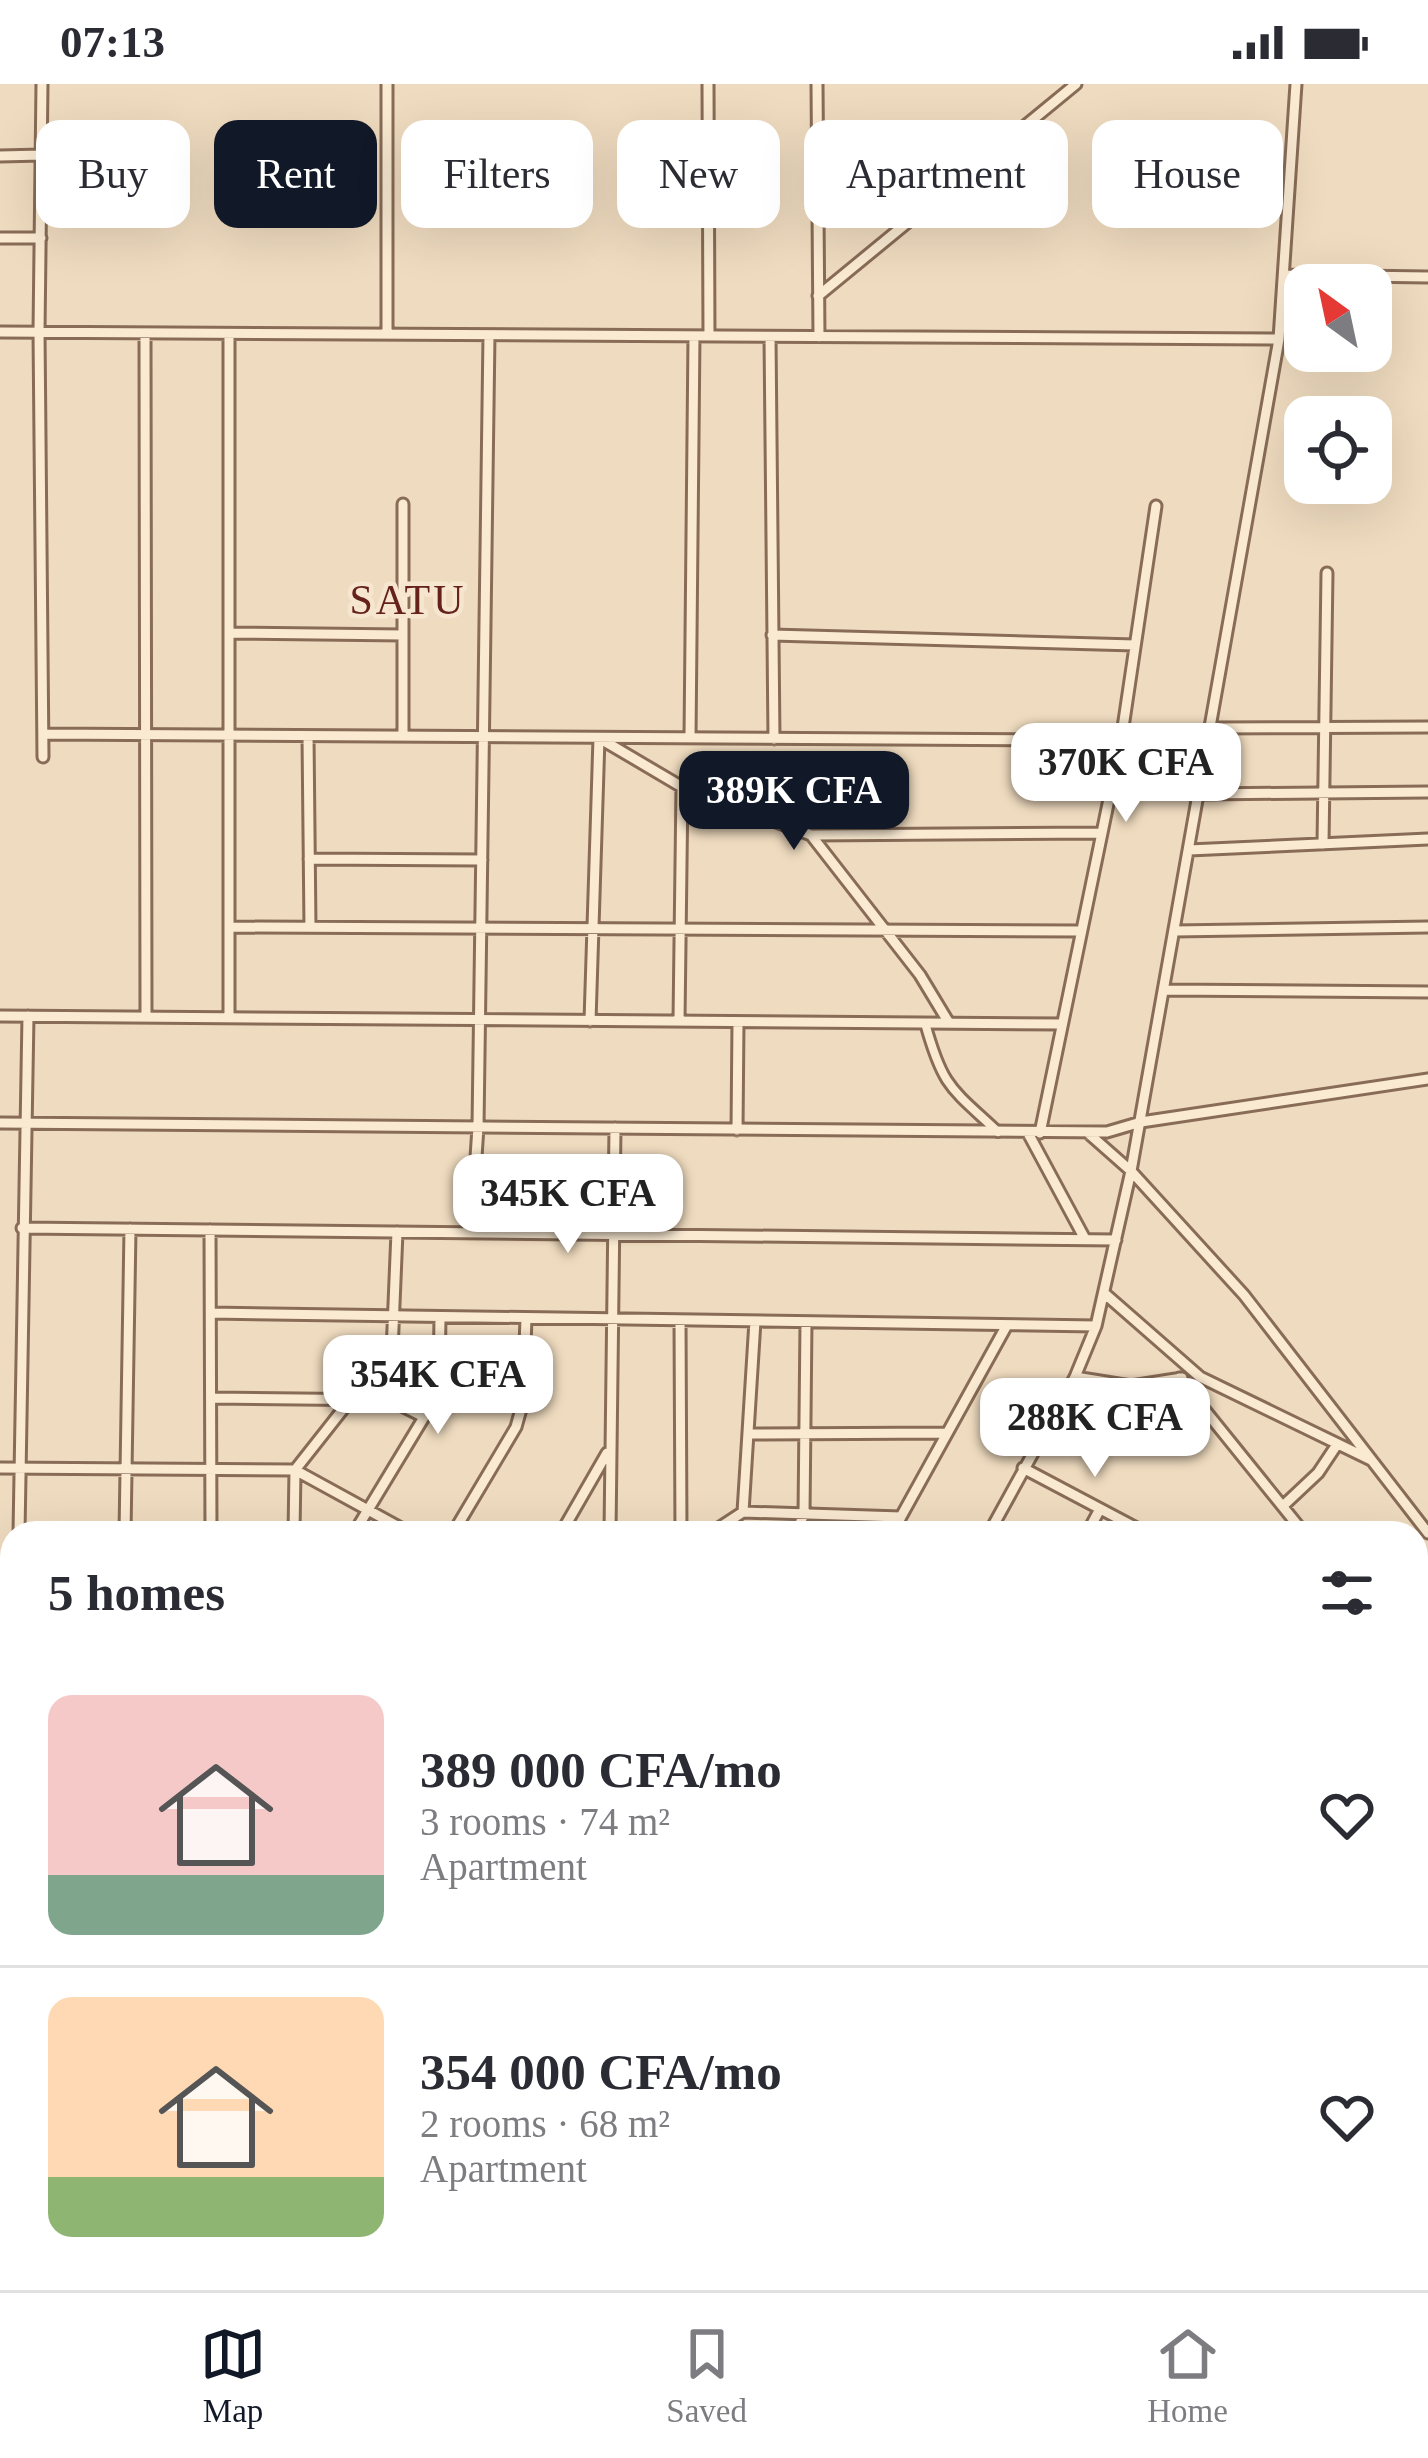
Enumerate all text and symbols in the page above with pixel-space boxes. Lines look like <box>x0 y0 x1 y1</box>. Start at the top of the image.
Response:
text: 07:13 <box>60 17 165 67</box>
chip: Buy <box>36 120 190 228</box>
chip: Rent <box>214 120 377 228</box>
chip: Filters <box>401 120 593 228</box>
chip: New <box>617 120 780 228</box>
chip: Apartment <box>804 120 1068 228</box>
chip: House <box>1092 120 1283 228</box>
north arrow <box>1284 264 1392 372</box>
map controls <box>1284 264 1392 504</box>
button: locate <box>1284 396 1392 504</box>
district label: SATU <box>349 577 467 623</box>
pin: 370K CFA <box>1002 723 1250 825</box>
text: 370K CFA <box>1038 740 1214 783</box>
pin: 389K CFA <box>670 751 918 853</box>
text: 389K CFA <box>706 768 882 811</box>
pin: 345K CFA <box>444 1154 692 1256</box>
text: 345K CFA <box>480 1171 656 1214</box>
pin: 354K CFA <box>314 1335 562 1437</box>
text: 354K CFA <box>350 1352 526 1395</box>
pin: 288K CFA <box>971 1378 1219 1480</box>
text: 288K CFA <box>1007 1395 1183 1438</box>
icon: filters <box>1314 1560 1380 1626</box>
text: 5 homes <box>48 1565 225 1621</box>
text: 389 000 CFA/mo <box>420 1742 782 1798</box>
icon: home <box>144 1743 288 1887</box>
icon: heart <box>1314 1782 1380 1848</box>
text: 3 rooms · 74 m² <box>420 1800 670 1843</box>
text: Apartment <box>420 1845 587 1888</box>
text: 354 000 CFA/mo <box>420 2044 782 2100</box>
icon: home <box>144 2045 288 2189</box>
icon: heart <box>1314 2084 1380 2150</box>
text: 2 rooms · 68 m² <box>420 2102 670 2145</box>
text: Apartment <box>420 2147 587 2190</box>
tab: Map <box>200 2321 266 2430</box>
tab: Saved <box>666 2321 747 2430</box>
tab: Home <box>1147 2321 1228 2430</box>

